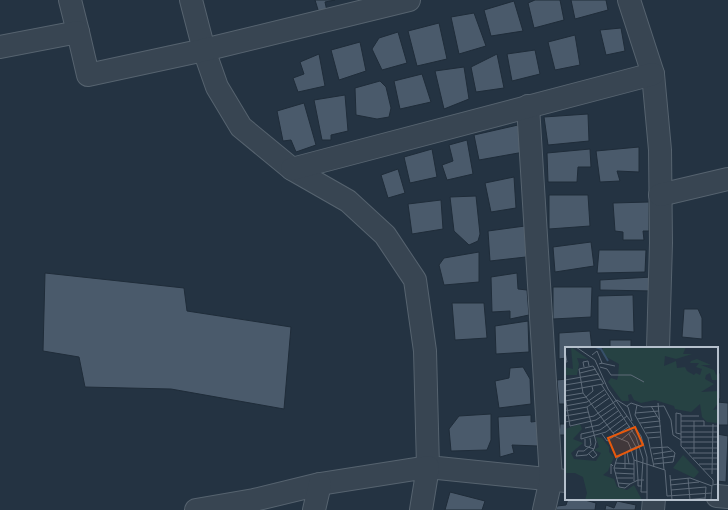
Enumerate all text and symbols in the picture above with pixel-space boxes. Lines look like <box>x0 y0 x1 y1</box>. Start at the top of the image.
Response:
inset map <box>565 347 718 500</box>

